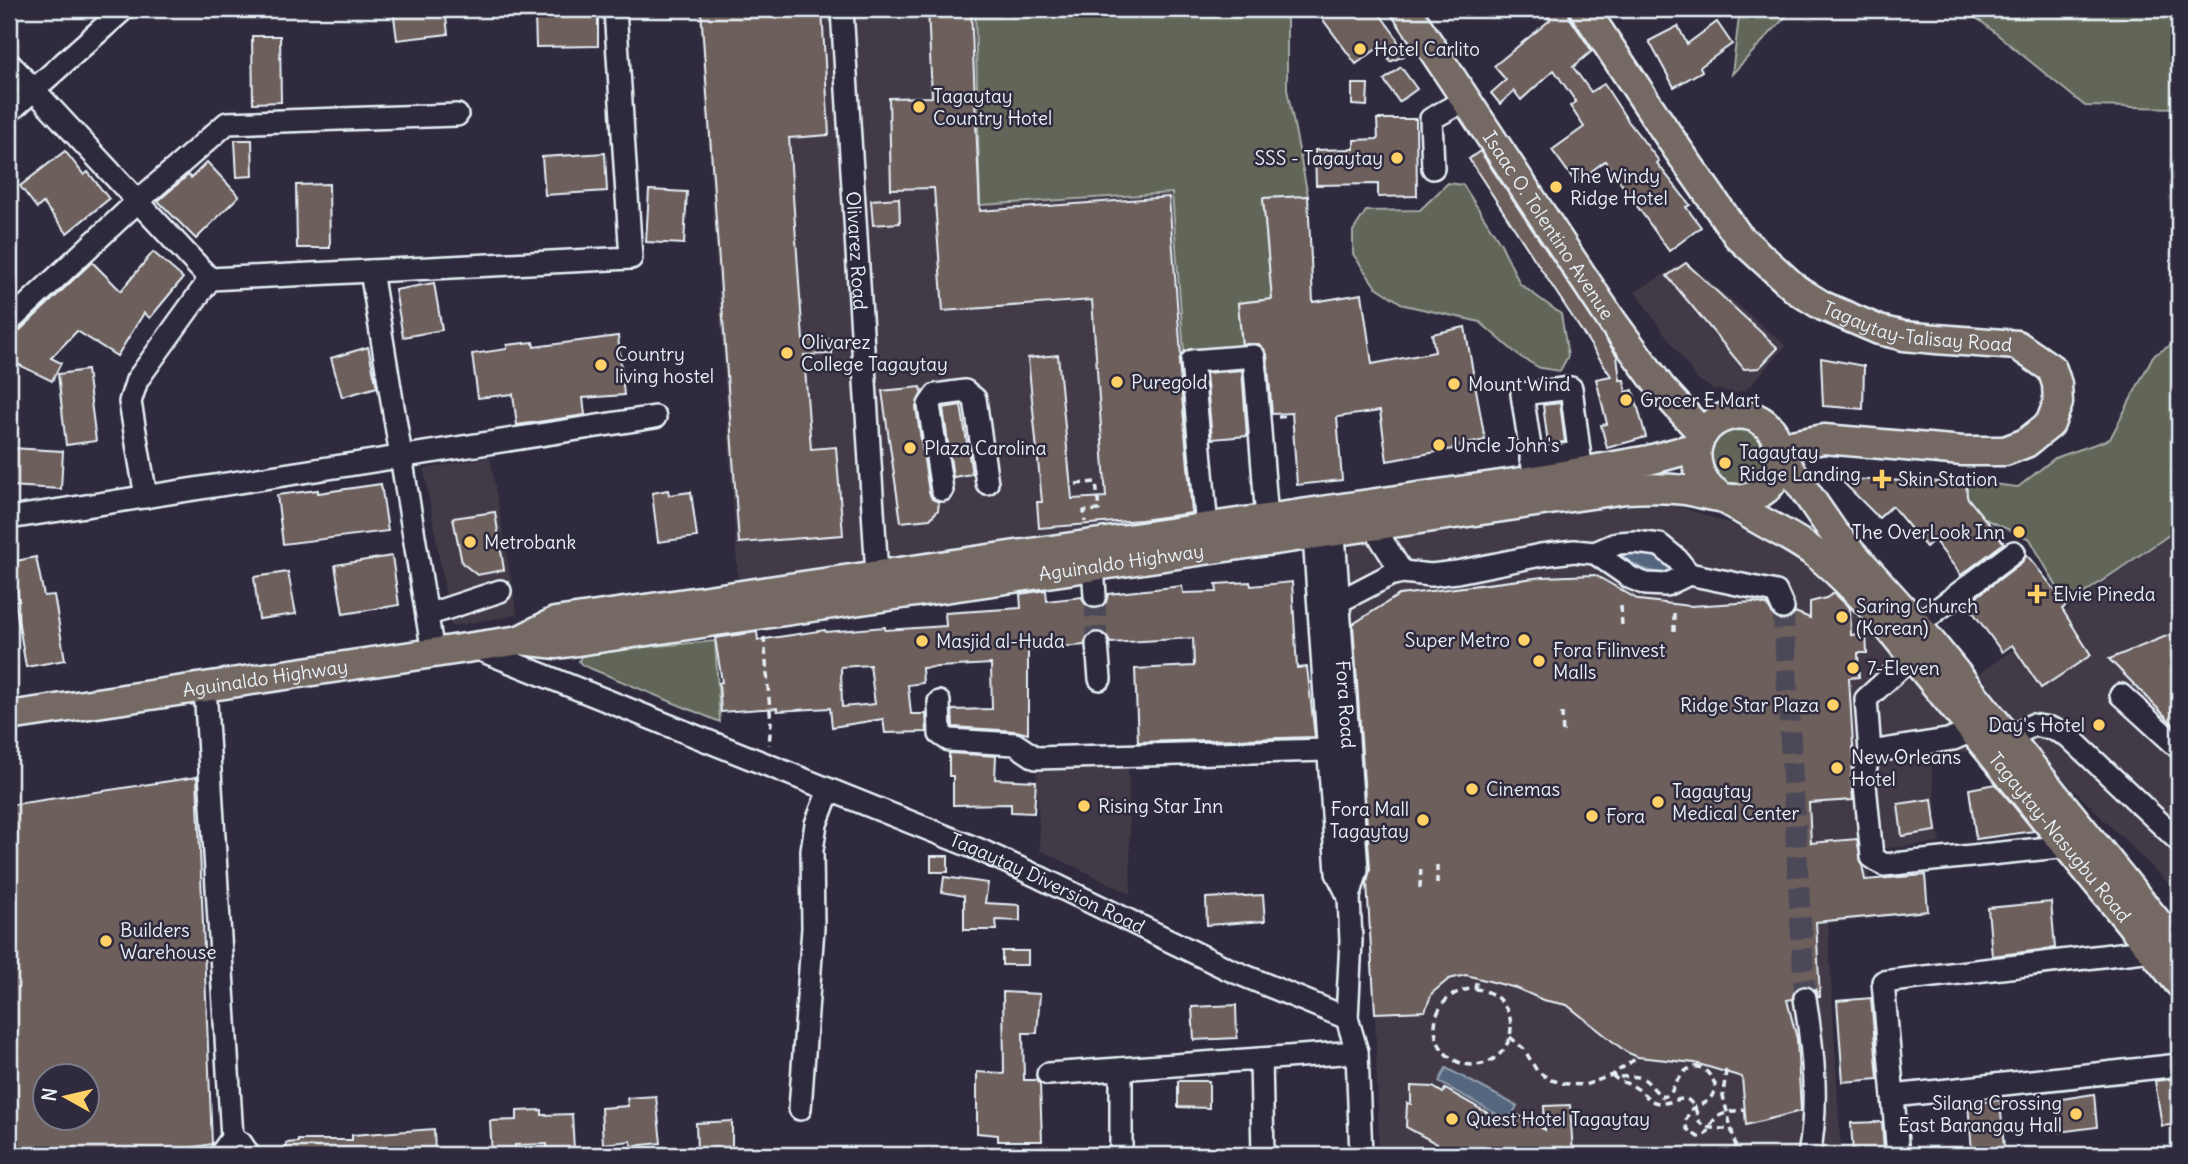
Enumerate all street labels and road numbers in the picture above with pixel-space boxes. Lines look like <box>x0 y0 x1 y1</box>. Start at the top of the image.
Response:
street label: Isaac O. Tolentino Avenue <box>1478 126 1620 324</box>
street label: Olivarez Road <box>841 190 873 311</box>
street label: Tagaytay-Talisay Road <box>1819 295 2013 357</box>
street label: Aguinaldo Highway <box>1037 538 1205 586</box>
street label: Aguinaldo Highway <box>181 654 349 702</box>
street label: Fora Road <box>1331 660 1361 749</box>
street label: Tagaytay-Nasugbu Road <box>1984 747 2136 927</box>
street label: Tagaytay Diversion Road <box>946 827 1149 939</box>

